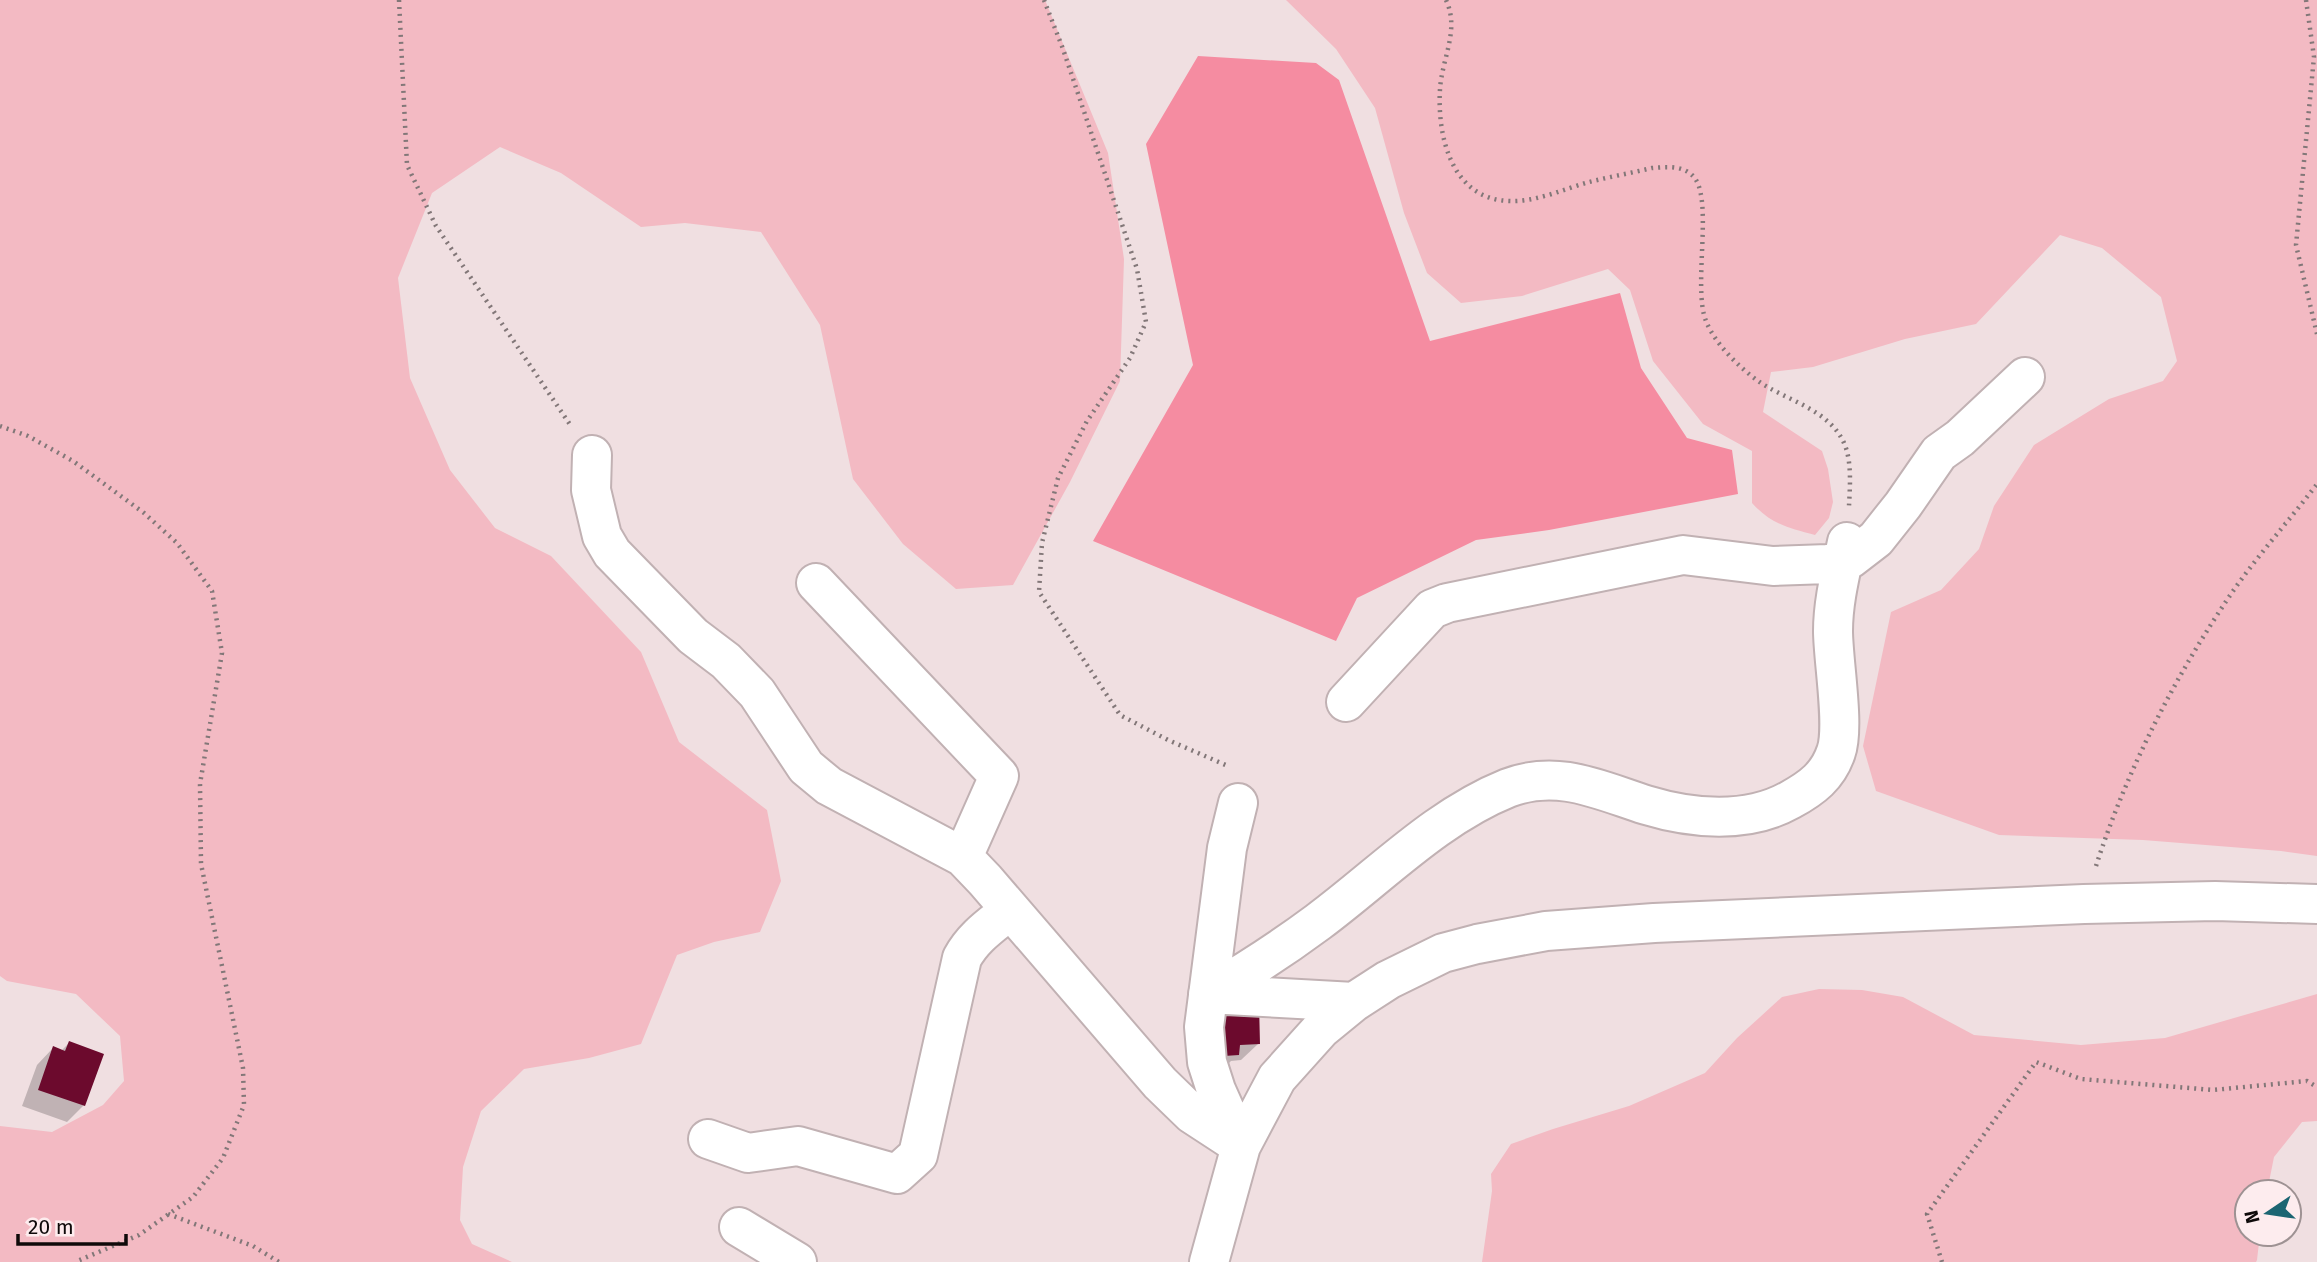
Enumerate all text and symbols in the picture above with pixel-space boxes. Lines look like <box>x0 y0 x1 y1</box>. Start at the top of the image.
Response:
north arrow <box>2233 1178 2303 1248</box>
scale bar <box>18 1202 126 1246</box>
text: N <box>2239 1208 2265 1225</box>
text: 20 m <box>28 1214 74 1240</box>

